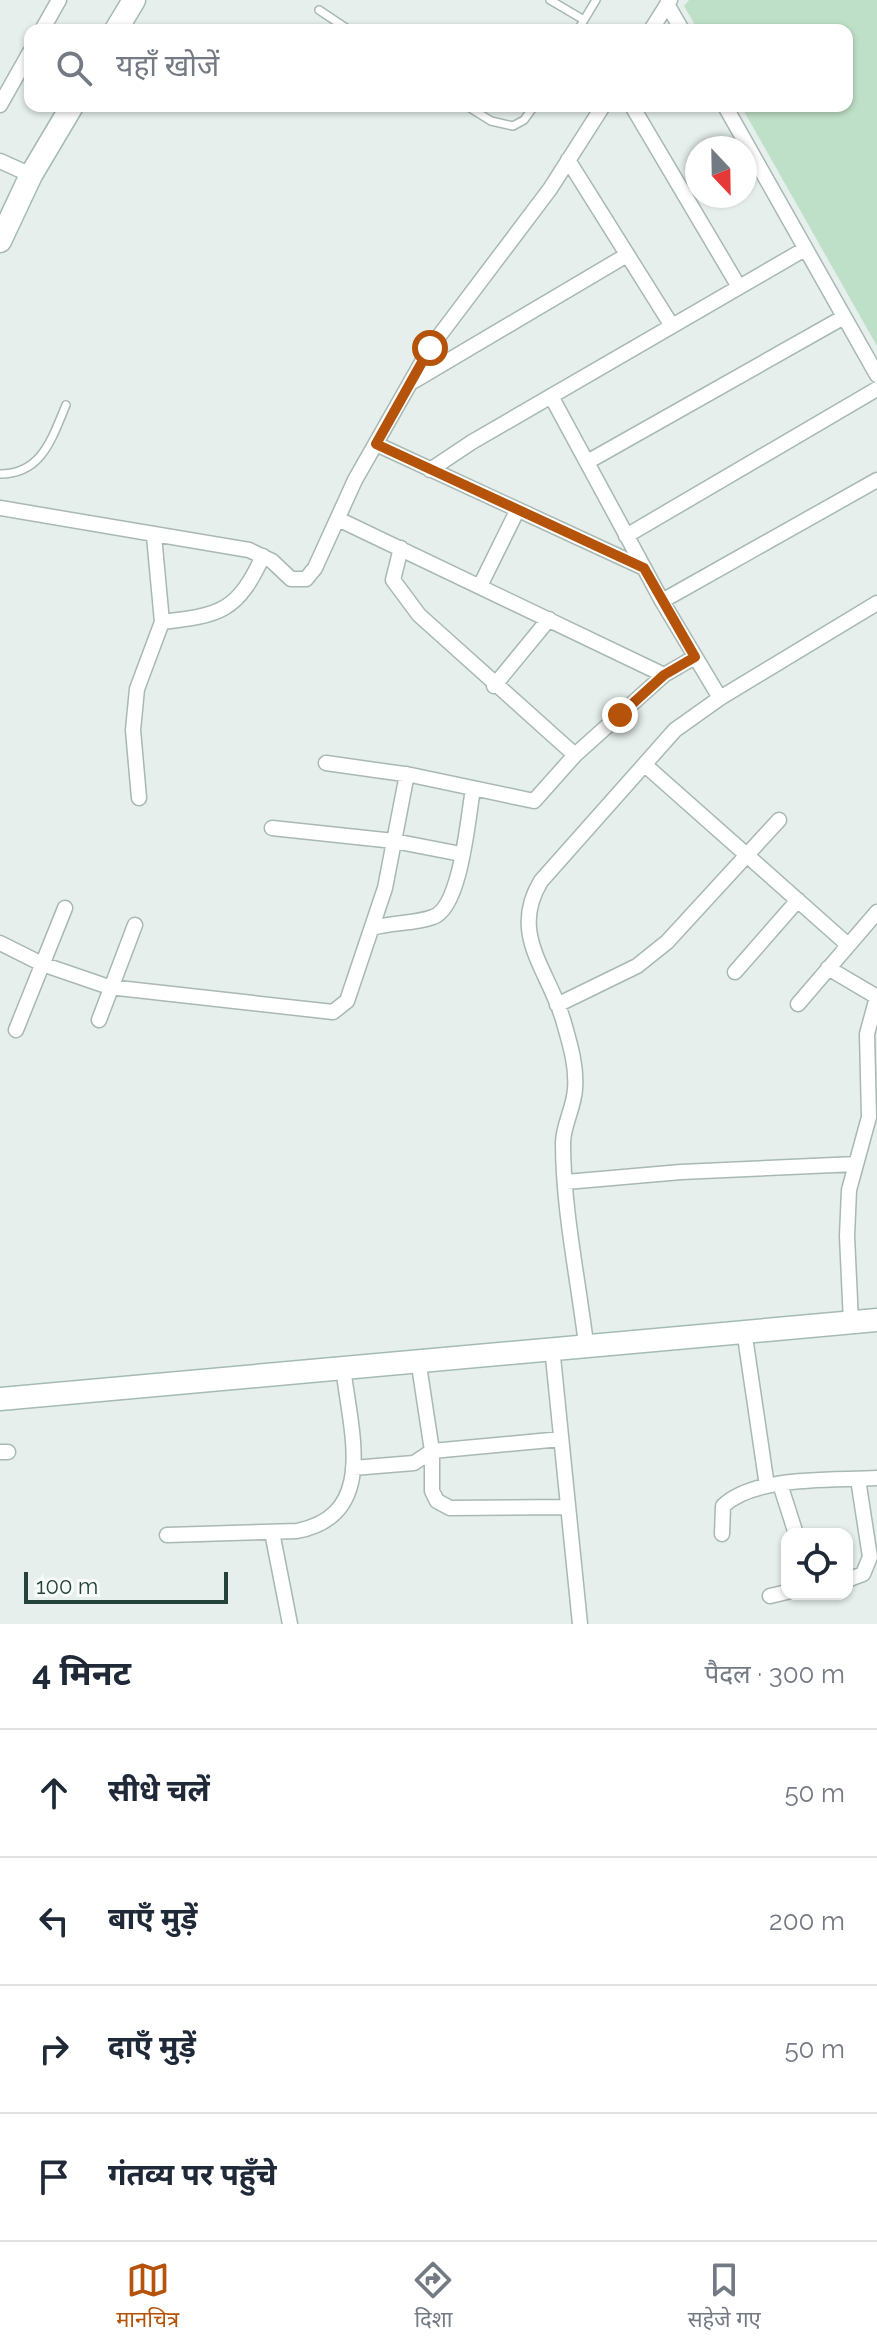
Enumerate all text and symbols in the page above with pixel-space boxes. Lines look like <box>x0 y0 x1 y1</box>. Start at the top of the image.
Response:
search box <box>24 24 853 112</box>
icon: search <box>52 46 96 90</box>
text: यहाँ खोजें <box>116 48 219 83</box>
north arrow <box>685 136 757 208</box>
route start <box>412 330 448 366</box>
route end <box>602 697 638 733</box>
map controls <box>781 1528 853 1600</box>
button: locate <box>781 1528 853 1600</box>
scale bar <box>24 1568 228 1604</box>
text: 100 m <box>36 1573 98 1599</box>
text: 4 मिनट <box>32 1653 131 1693</box>
text: पैदल · 300 m <box>704 1659 845 1689</box>
icon: ahead <box>32 1771 76 1815</box>
text: सीधे चलें <box>108 1773 210 1808</box>
text: 50 m <box>784 1778 845 1808</box>
icon: left <box>32 1899 76 1943</box>
text: बाएँ मुड़ें <box>108 1901 197 1936</box>
text: 200 m <box>769 1906 845 1936</box>
icon: right <box>32 2027 76 2071</box>
text: दाएँ मुड़ें <box>108 2029 196 2064</box>
text: 50 m <box>784 2034 845 2064</box>
icon: arrive <box>32 2155 76 2199</box>
text: गंतव्य पर पहुँचे <box>108 2157 277 2192</box>
tab: मानचित्र <box>116 2258 179 2336</box>
tab: दिशा <box>411 2258 455 2336</box>
tab: सहेजे गए <box>688 2258 761 2336</box>

